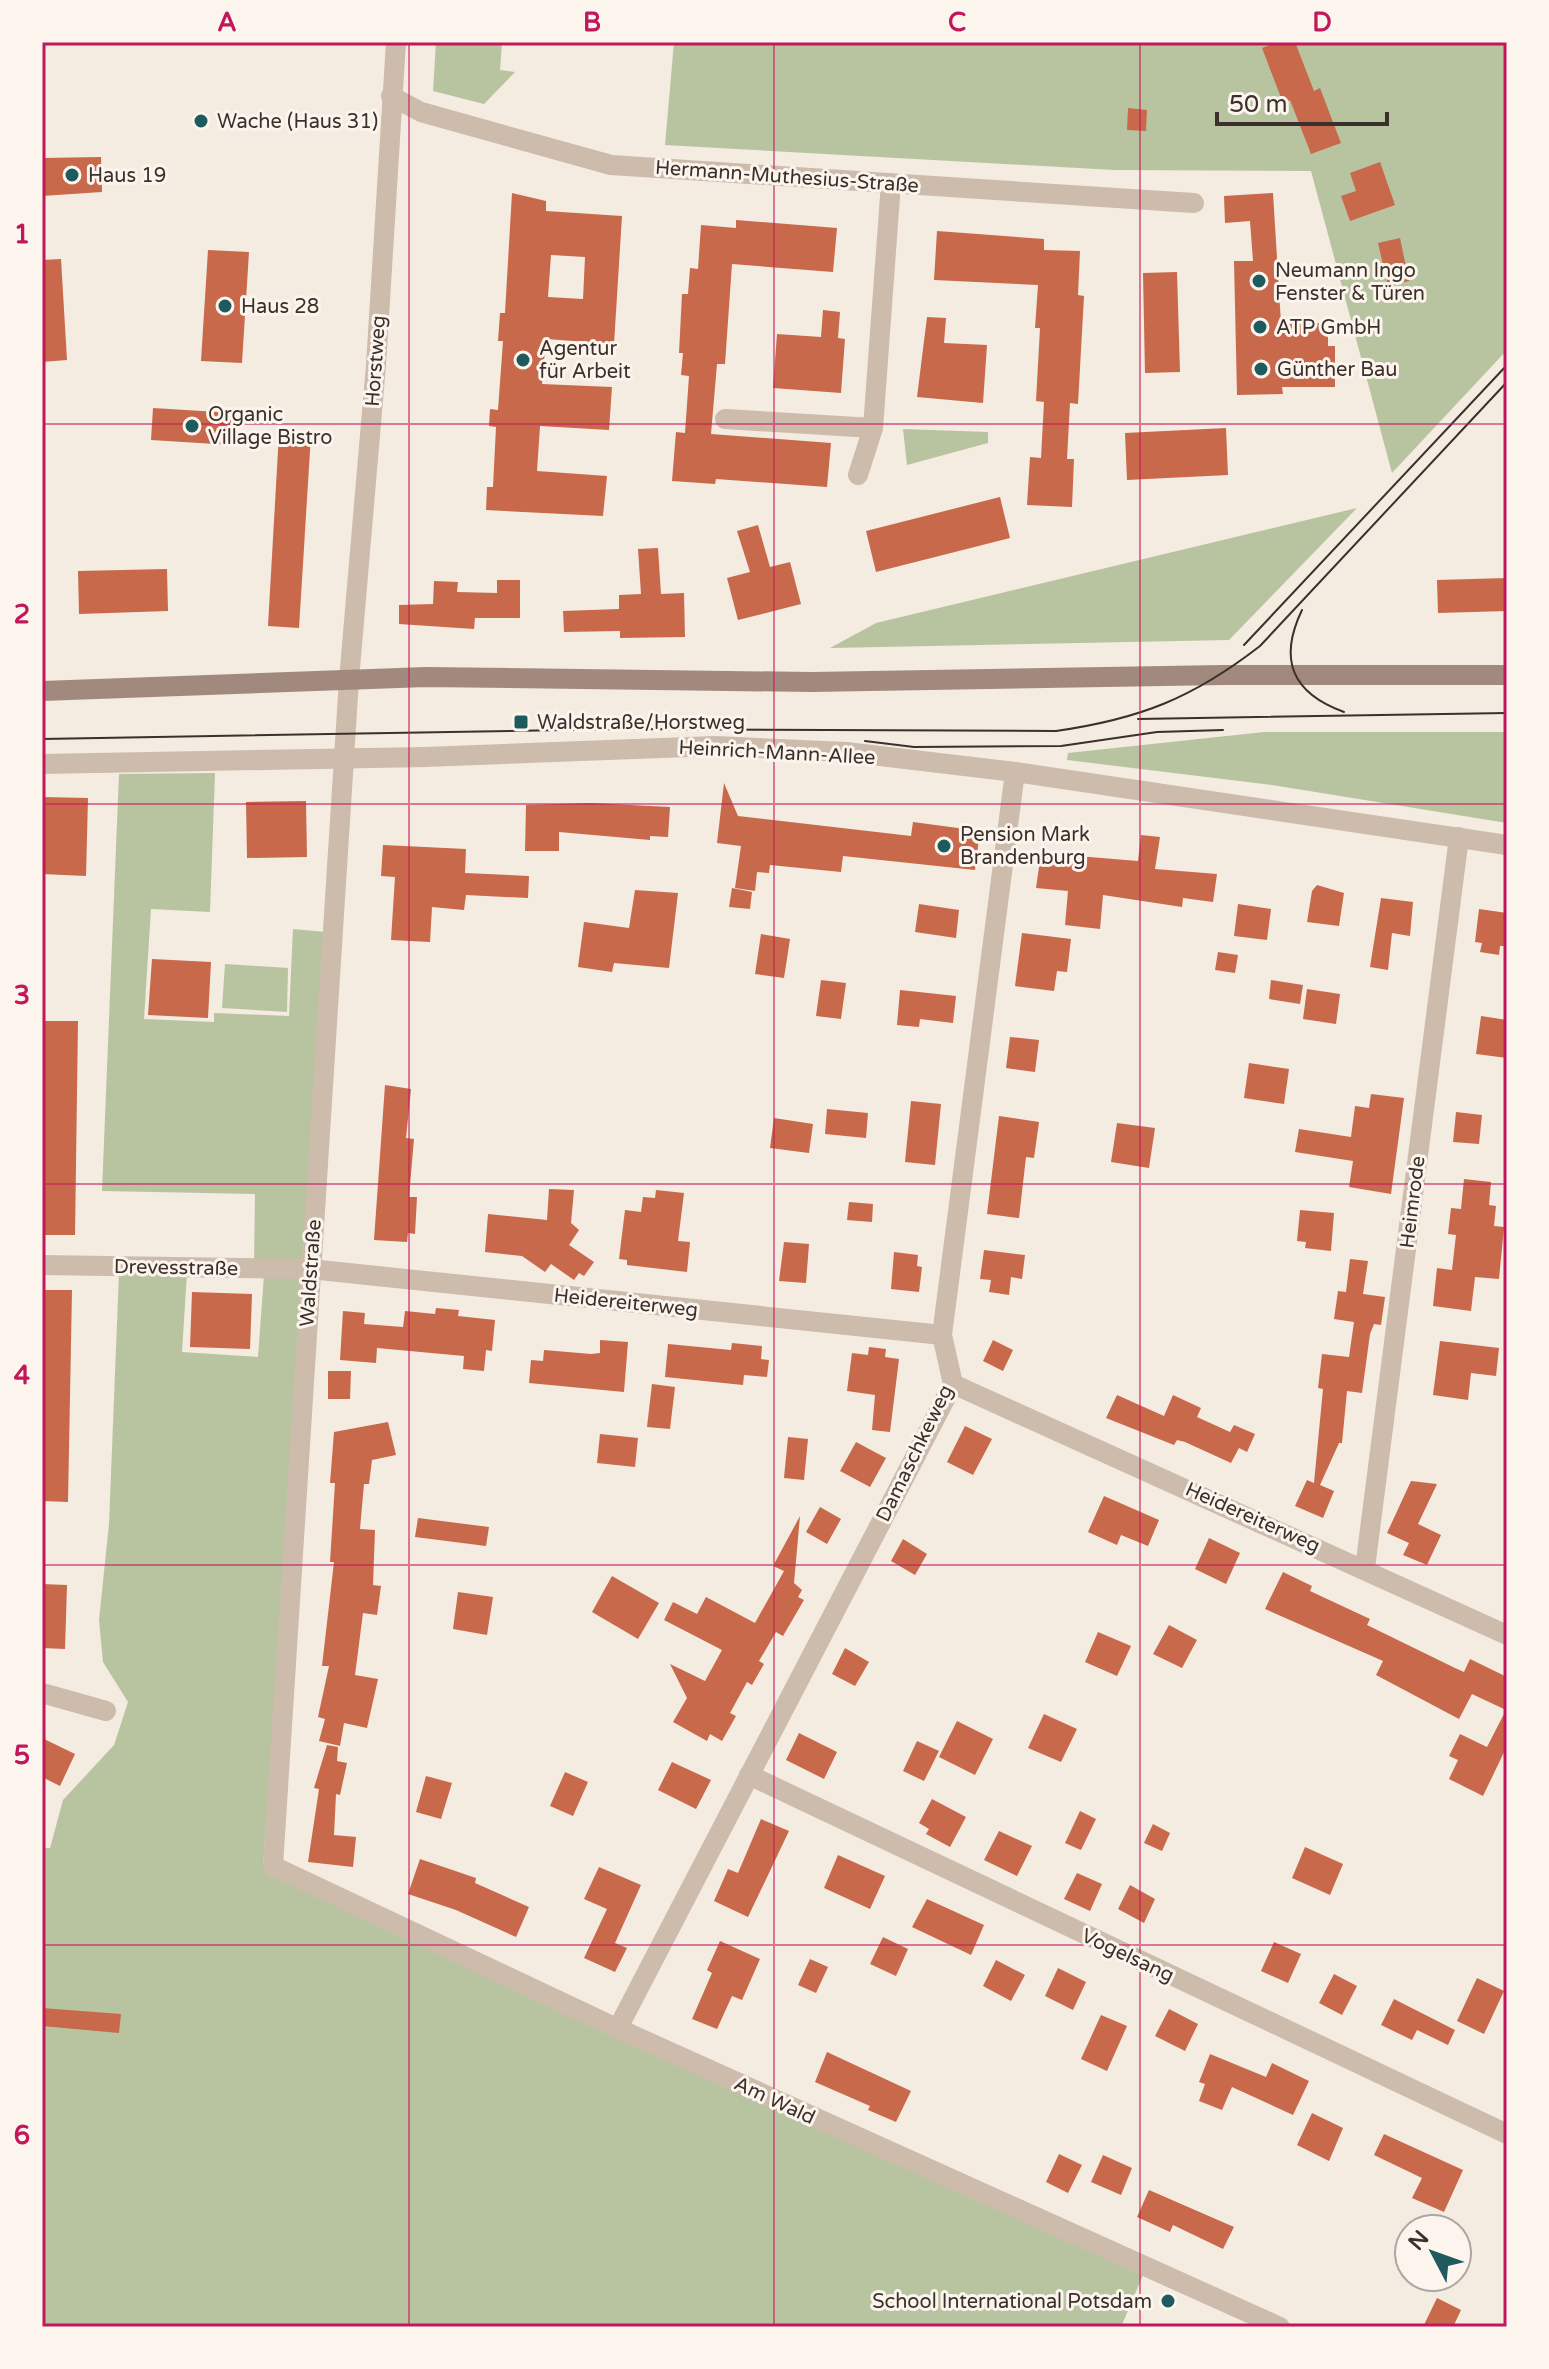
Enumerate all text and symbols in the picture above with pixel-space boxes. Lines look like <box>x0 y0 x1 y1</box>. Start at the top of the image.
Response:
text: A <box>217 7 237 38</box>
text: B <box>583 7 601 38</box>
text: C <box>948 7 966 38</box>
text: D <box>1312 7 1332 38</box>
scale bar <box>1217 76 1387 126</box>
text: 50 m <box>1229 90 1287 119</box>
place label: Wache (Haus 31) <box>217 110 378 134</box>
marker: Wache (Haus 31) <box>192 112 210 130</box>
street label: Hermann-Muthesius-Straße <box>654 156 920 198</box>
place label: Haus 19 <box>88 164 166 188</box>
marker: Haus 19 <box>63 166 81 184</box>
text: 1 <box>14 219 30 250</box>
place label: Neumann Ingo Fenster & Türen <box>1275 259 1425 306</box>
marker: Neumann Ingo Fenster & Türen <box>1250 272 1268 290</box>
place label: Haus 28 <box>241 295 319 319</box>
marker: Haus 28 <box>216 297 234 315</box>
street label: Horstweg <box>361 315 391 407</box>
place label: ATP GmbH <box>1276 316 1381 340</box>
marker: ATP GmbH <box>1251 318 1269 336</box>
place label: Agentur für Arbeit <box>539 337 631 384</box>
marker: Agentur für Arbeit <box>514 351 532 369</box>
place label: Günther Bau <box>1277 358 1397 382</box>
marker: Günther Bau <box>1252 360 1270 378</box>
place label: Organic Village Bistro <box>208 403 332 450</box>
marker: Organic Village Bistro <box>183 417 201 435</box>
text: 2 <box>14 599 30 630</box>
place label: Waldstraße/Horstweg <box>537 711 745 735</box>
marker: Waldstraße/Horstweg <box>512 713 530 731</box>
street label: Heinrich-Mann-Allee <box>678 736 876 770</box>
place label: Pension Mark Brandenburg <box>960 823 1090 870</box>
marker: Pension Mark Brandenburg <box>935 837 953 855</box>
text: 3 <box>14 980 30 1011</box>
street label: Heimrode <box>1395 1155 1431 1250</box>
street label: Waldstraße <box>295 1218 327 1328</box>
street label: Drevesstraße <box>114 1255 238 1281</box>
street label: Heidereiterweg <box>553 1283 699 1322</box>
text: 4 <box>14 1360 30 1391</box>
street label: Damaschkeweg <box>871 1381 958 1526</box>
street label: Heidereiterweg <box>1182 1477 1324 1558</box>
text: 5 <box>14 1740 30 1771</box>
street label: Vogelsang <box>1077 1924 1178 1988</box>
street label: Am Wald <box>730 2072 819 2130</box>
text: 6 <box>14 2120 30 2151</box>
north arrow <box>1393 2213 1473 2293</box>
text: N <box>1403 2225 1434 2256</box>
place label: School International Potsdam <box>872 2290 1152 2314</box>
marker: School International Potsdam <box>1159 2292 1177 2310</box>

